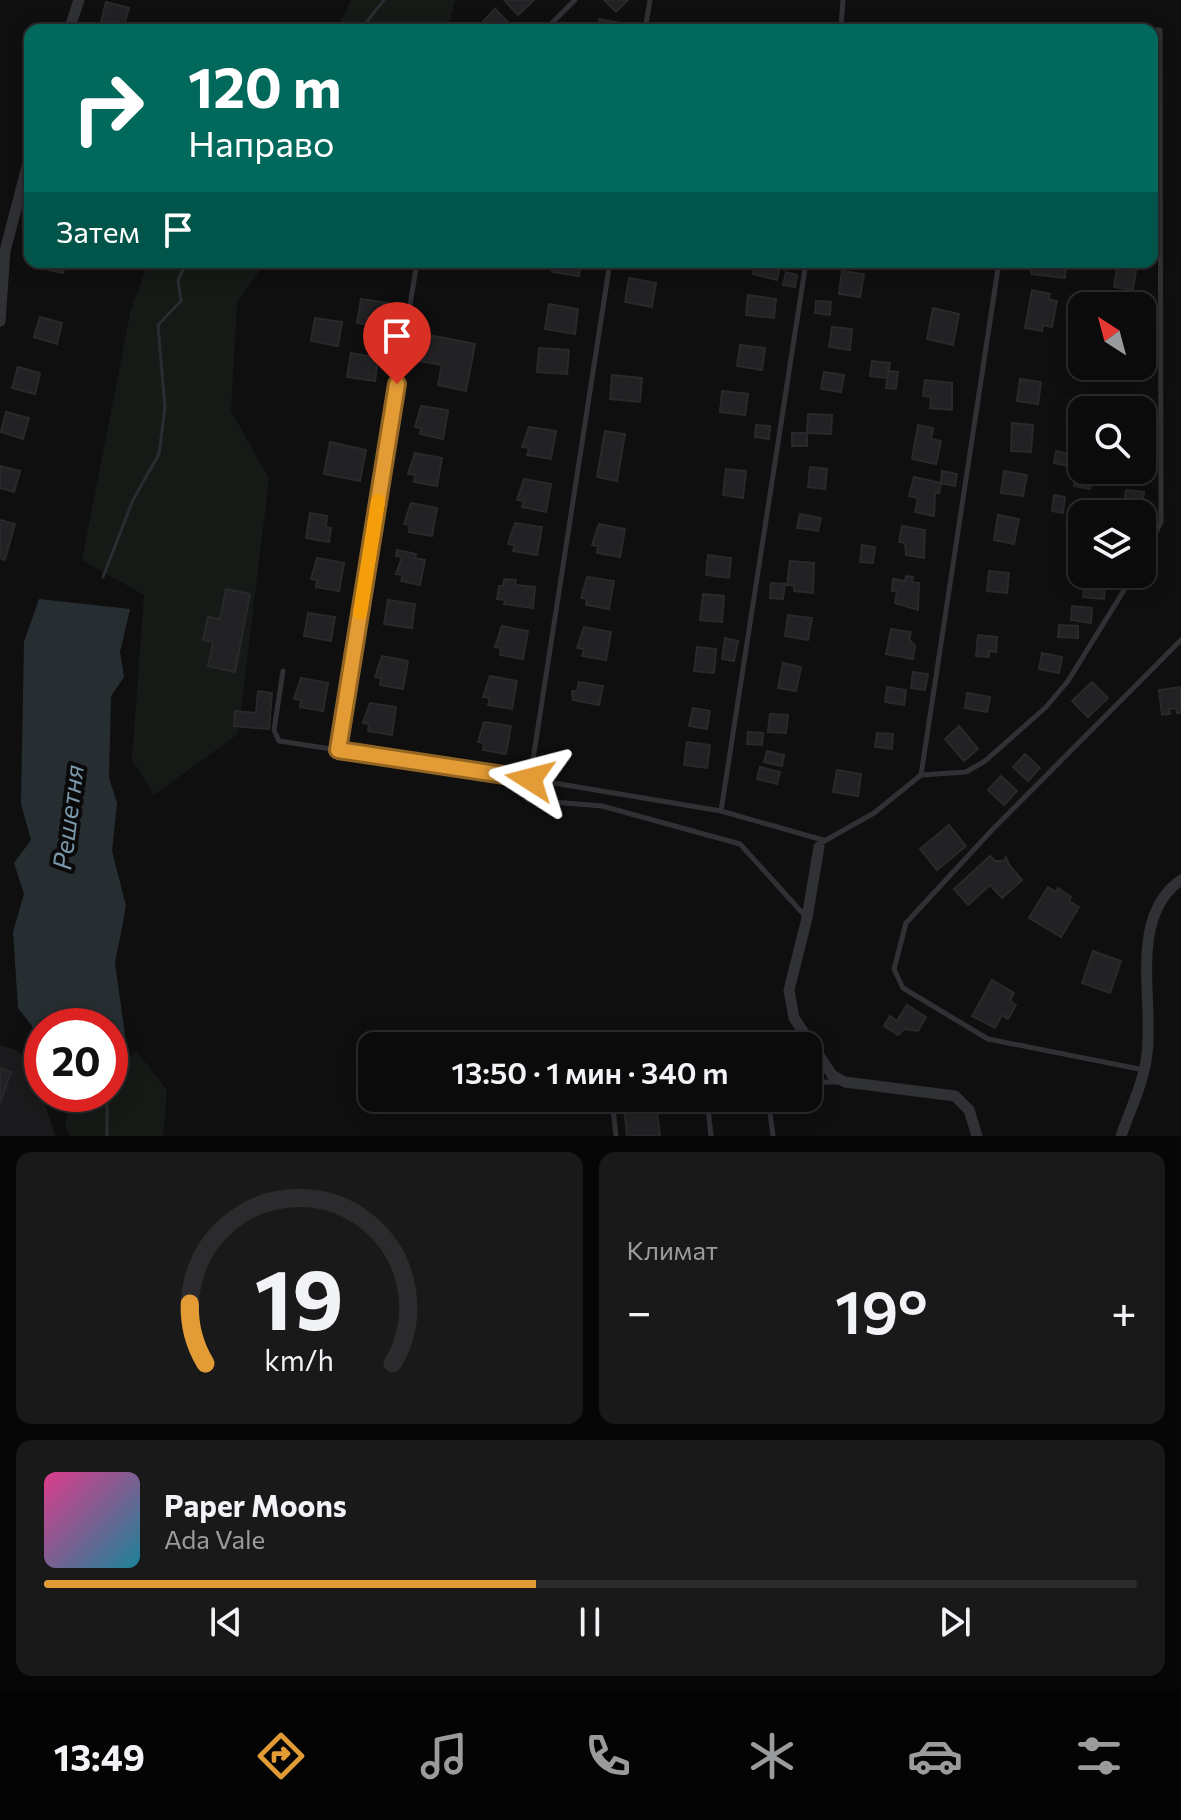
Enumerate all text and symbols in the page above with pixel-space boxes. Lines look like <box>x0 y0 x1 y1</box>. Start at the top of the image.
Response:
text: 120 m <box>188 51 342 120</box>
icon: right <box>56 56 160 160</box>
text: Направо <box>188 120 334 164</box>
icon: arrive <box>156 208 200 252</box>
text: Затем <box>56 212 140 249</box>
north arrow <box>1068 292 1156 380</box>
map controls <box>1068 292 1156 588</box>
pin <box>363 302 431 384</box>
icon: arrive <box>375 314 419 358</box>
button: search <box>1068 396 1156 484</box>
button: layers <box>1068 500 1156 588</box>
position arrow <box>488 737 572 821</box>
water label: Решетня <box>45 763 89 871</box>
speed limit sign: 20 <box>24 1008 128 1112</box>
text: 13:50 · 1 мин · 340 m <box>452 1053 728 1090</box>
text: Климат <box>627 1234 718 1265</box>
text: 19 <box>255 1245 344 1347</box>
text: 19° <box>835 1273 928 1346</box>
text: − <box>627 1283 652 1337</box>
text: + <box>1111 1283 1137 1337</box>
text: km/h <box>264 1342 334 1377</box>
text: Paper Moons <box>164 1486 347 1523</box>
text: Ada Vale <box>164 1523 265 1554</box>
icon: previous <box>204 1600 248 1644</box>
icon: pause <box>568 1600 612 1644</box>
icon: next <box>933 1600 977 1644</box>
icon: directions <box>253 1728 309 1784</box>
icon: music <box>416 1728 472 1784</box>
icon: phone <box>580 1728 636 1784</box>
icon: climate <box>744 1728 800 1784</box>
icon: car <box>907 1728 963 1784</box>
icon: filters <box>1071 1728 1127 1784</box>
text: 13:49 <box>54 1734 145 1778</box>

